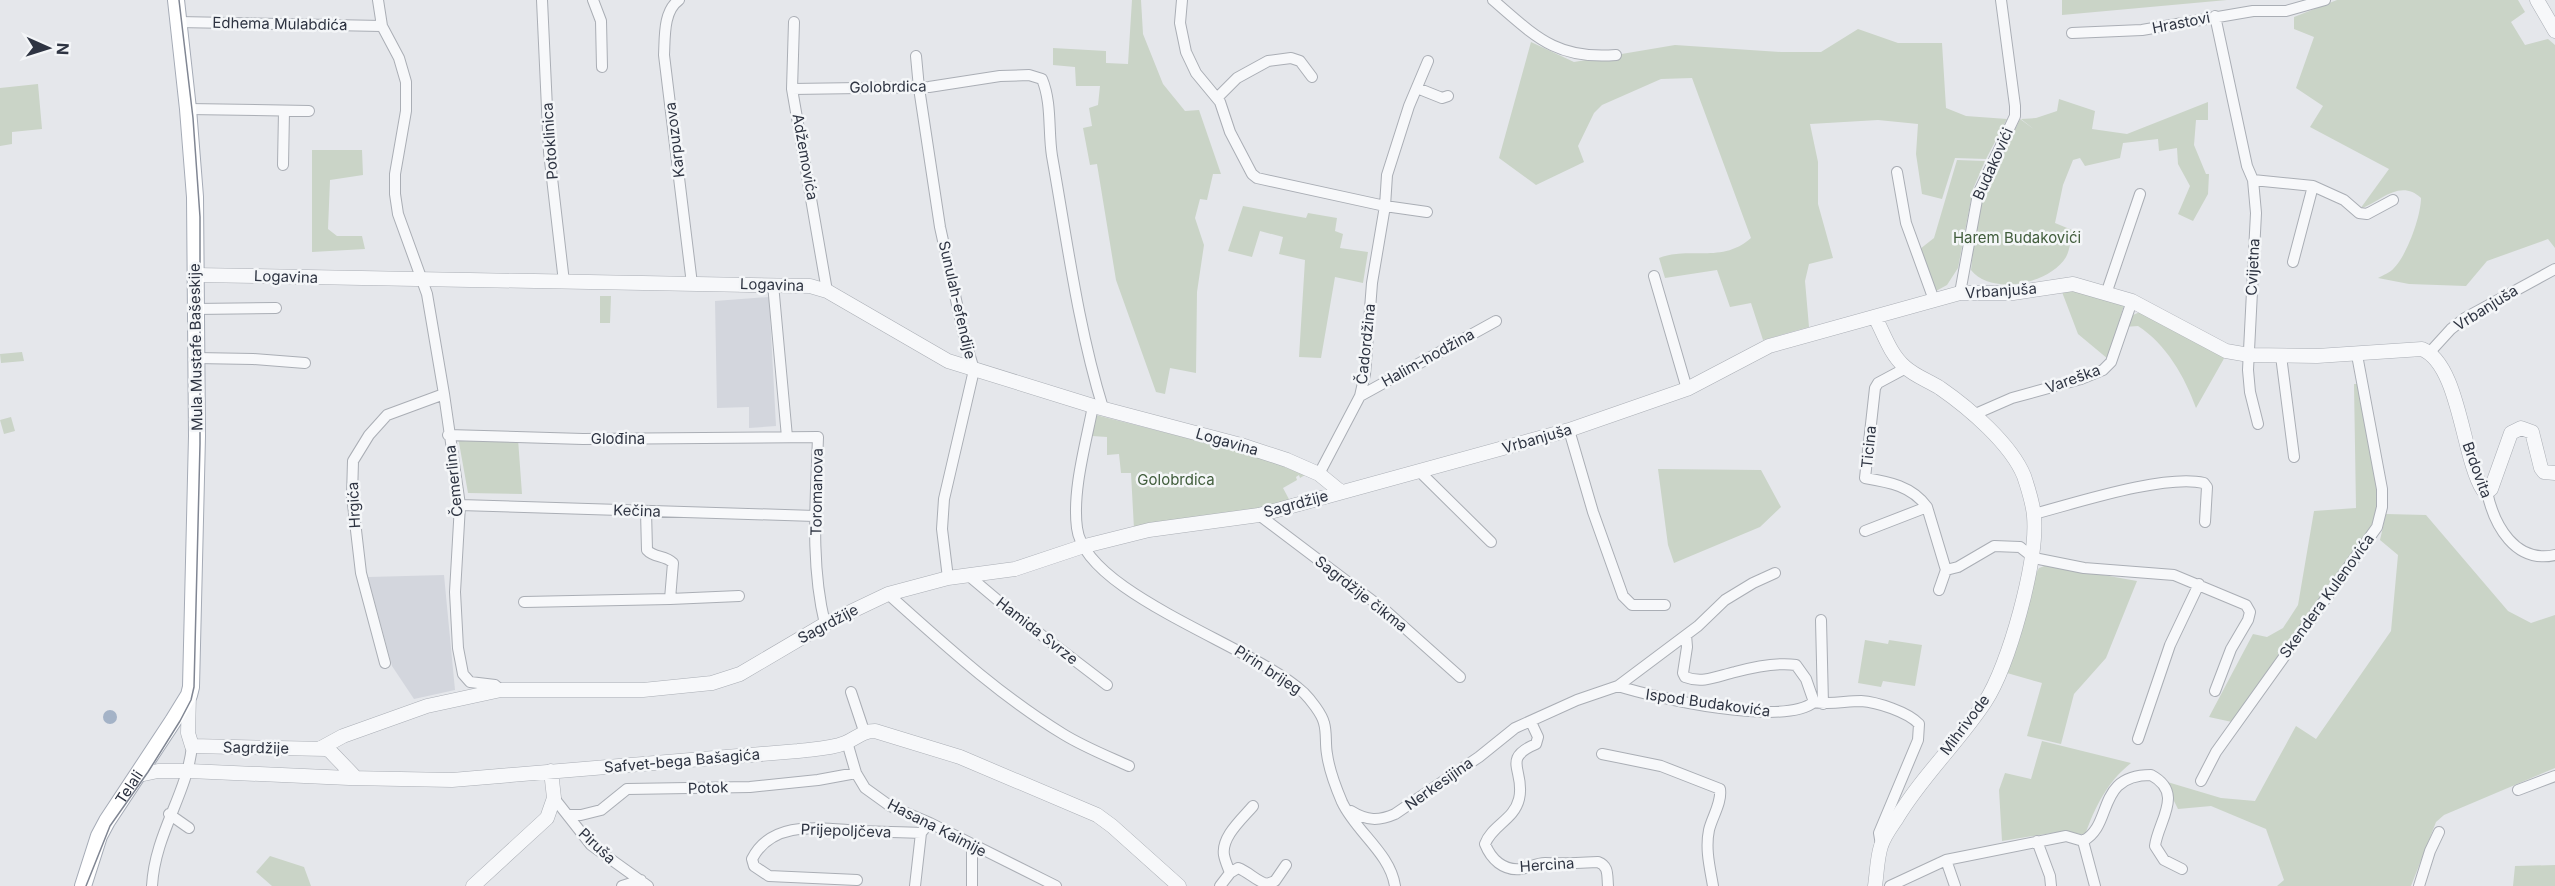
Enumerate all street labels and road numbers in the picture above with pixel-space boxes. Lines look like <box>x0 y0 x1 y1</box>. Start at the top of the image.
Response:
street label: Hrastovi <box>2150 8 2212 37</box>
street label: Edhema Mulabdića <box>212 13 348 34</box>
street label: Golobrdica <box>849 76 927 97</box>
street label: Karpuzova <box>660 101 689 179</box>
street label: Potoklinica <box>537 102 562 180</box>
street label: Adžemovića <box>789 112 822 202</box>
street label: Budakovići <box>1968 125 2017 203</box>
street label: Cvijetna <box>2242 238 2263 296</box>
street label: Sunulah-efendije <box>935 239 980 361</box>
street label: Mula Mustafe Bašeskije <box>185 263 206 431</box>
street label: Logavina <box>254 266 318 287</box>
street label: Logavina <box>740 274 804 295</box>
street label: Vrbanjuša <box>1965 279 2037 302</box>
street label: Vrbanjuša <box>2450 281 2521 335</box>
street label: Čadordžina <box>1352 303 1379 385</box>
street label: Halim-hodžina <box>1378 324 1477 391</box>
street label: Vareška <box>2043 360 2103 397</box>
street label: Vrbanjuša <box>1500 420 1574 458</box>
street label: Logavina <box>1194 424 1261 460</box>
street label: Ticina <box>1857 425 1880 469</box>
street label: Glođina <box>591 429 645 448</box>
street label: Brdovita <box>2459 439 2496 501</box>
street label: Čemerlina <box>440 444 467 518</box>
street label: Toromanova <box>806 448 827 536</box>
street label: Hrgića <box>343 481 364 529</box>
street label: Sagrdžije <box>1261 486 1330 521</box>
street label: Kečina <box>613 500 661 521</box>
street label: Skendera Kulenovića <box>2275 530 2378 662</box>
street label: Sagrdžije čikma <box>1311 552 1411 636</box>
street label: Hamida Svrze <box>993 593 1082 668</box>
street label: Sagrdžije <box>794 600 861 647</box>
street label: Pirin brijeg <box>1231 641 1305 698</box>
street label: Ispod Budakovića <box>1645 684 1772 721</box>
street label: Mihrivode <box>1936 691 1993 759</box>
street label: Sagrdžije <box>223 737 289 758</box>
street label: Safvet-bega Bašagića <box>603 744 761 777</box>
street label: Nerkesijina <box>1401 753 1476 814</box>
street label: Telali <box>111 766 147 807</box>
street label: Potok <box>687 777 729 798</box>
street label: Hasana Kaimije <box>884 794 990 861</box>
street label: Prijepoljčeva <box>800 819 892 842</box>
street label: Piruša <box>575 824 620 868</box>
street label: Hercina <box>1519 853 1575 876</box>

